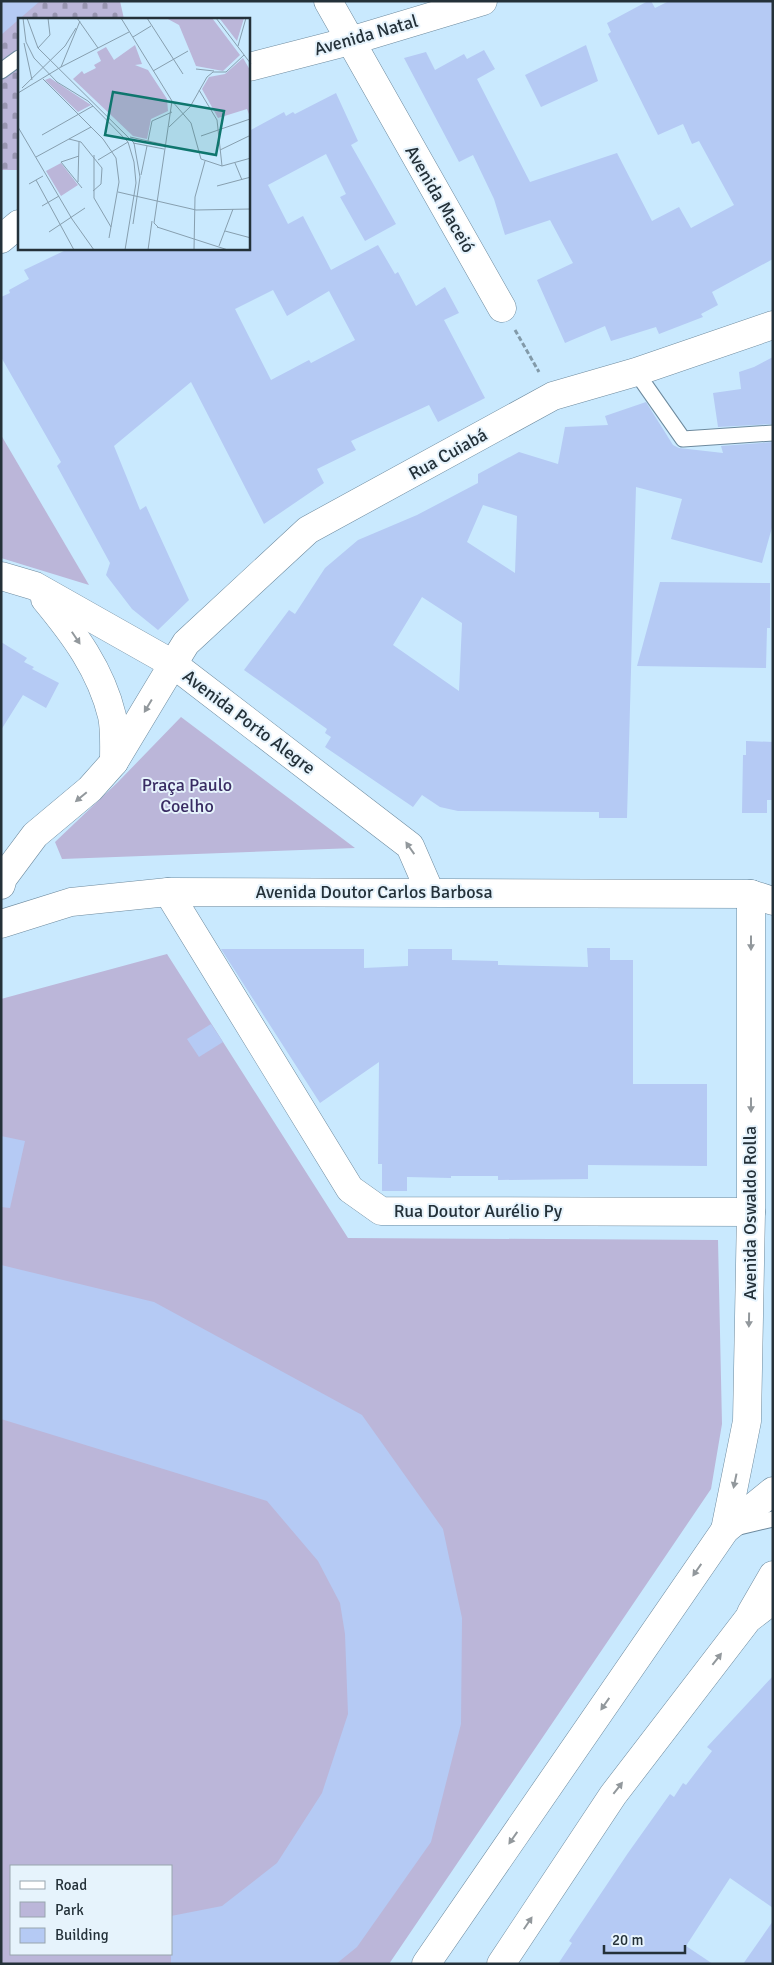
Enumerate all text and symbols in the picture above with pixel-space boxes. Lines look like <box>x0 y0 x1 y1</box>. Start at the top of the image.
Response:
street label: Avenida Natal <box>312 10 420 60</box>
inset map <box>18 18 250 250</box>
street label: Avenida Maceió <box>400 141 480 257</box>
street label: Rua Cuiabá <box>405 423 491 485</box>
one-way arrow <box>71 631 81 645</box>
street label: Avenida Porto Alegre <box>178 665 320 779</box>
one-way arrow <box>143 699 152 712</box>
park label: Praça Paulo Coelho <box>142 774 232 817</box>
one-way arrow <box>75 791 87 803</box>
one-way arrow <box>405 841 415 855</box>
street label: Avenida Doutor Carlos Barbosa <box>255 881 493 903</box>
one-way arrow <box>747 935 755 951</box>
one-way arrow <box>747 1097 755 1113</box>
street label: Avenida Oswaldo Rolla <box>739 1126 761 1300</box>
street label: Rua Doutor Aurélio Py <box>394 1200 563 1222</box>
one-way arrow <box>745 1312 753 1328</box>
one-way arrow <box>731 1474 739 1489</box>
one-way arrow <box>692 1564 702 1577</box>
one-way arrow <box>712 1652 722 1666</box>
one-way arrow <box>600 1697 610 1711</box>
one-way arrow <box>613 1781 623 1795</box>
one-way arrow <box>508 1831 518 1845</box>
legend <box>10 1865 172 1955</box>
text: Road <box>55 1876 87 1894</box>
text: Park <box>55 1901 84 1919</box>
one-way arrow <box>523 1916 533 1930</box>
scale bar <box>604 1922 685 1954</box>
text: Building <box>55 1926 109 1944</box>
text: 20 m <box>612 1931 643 1949</box>

